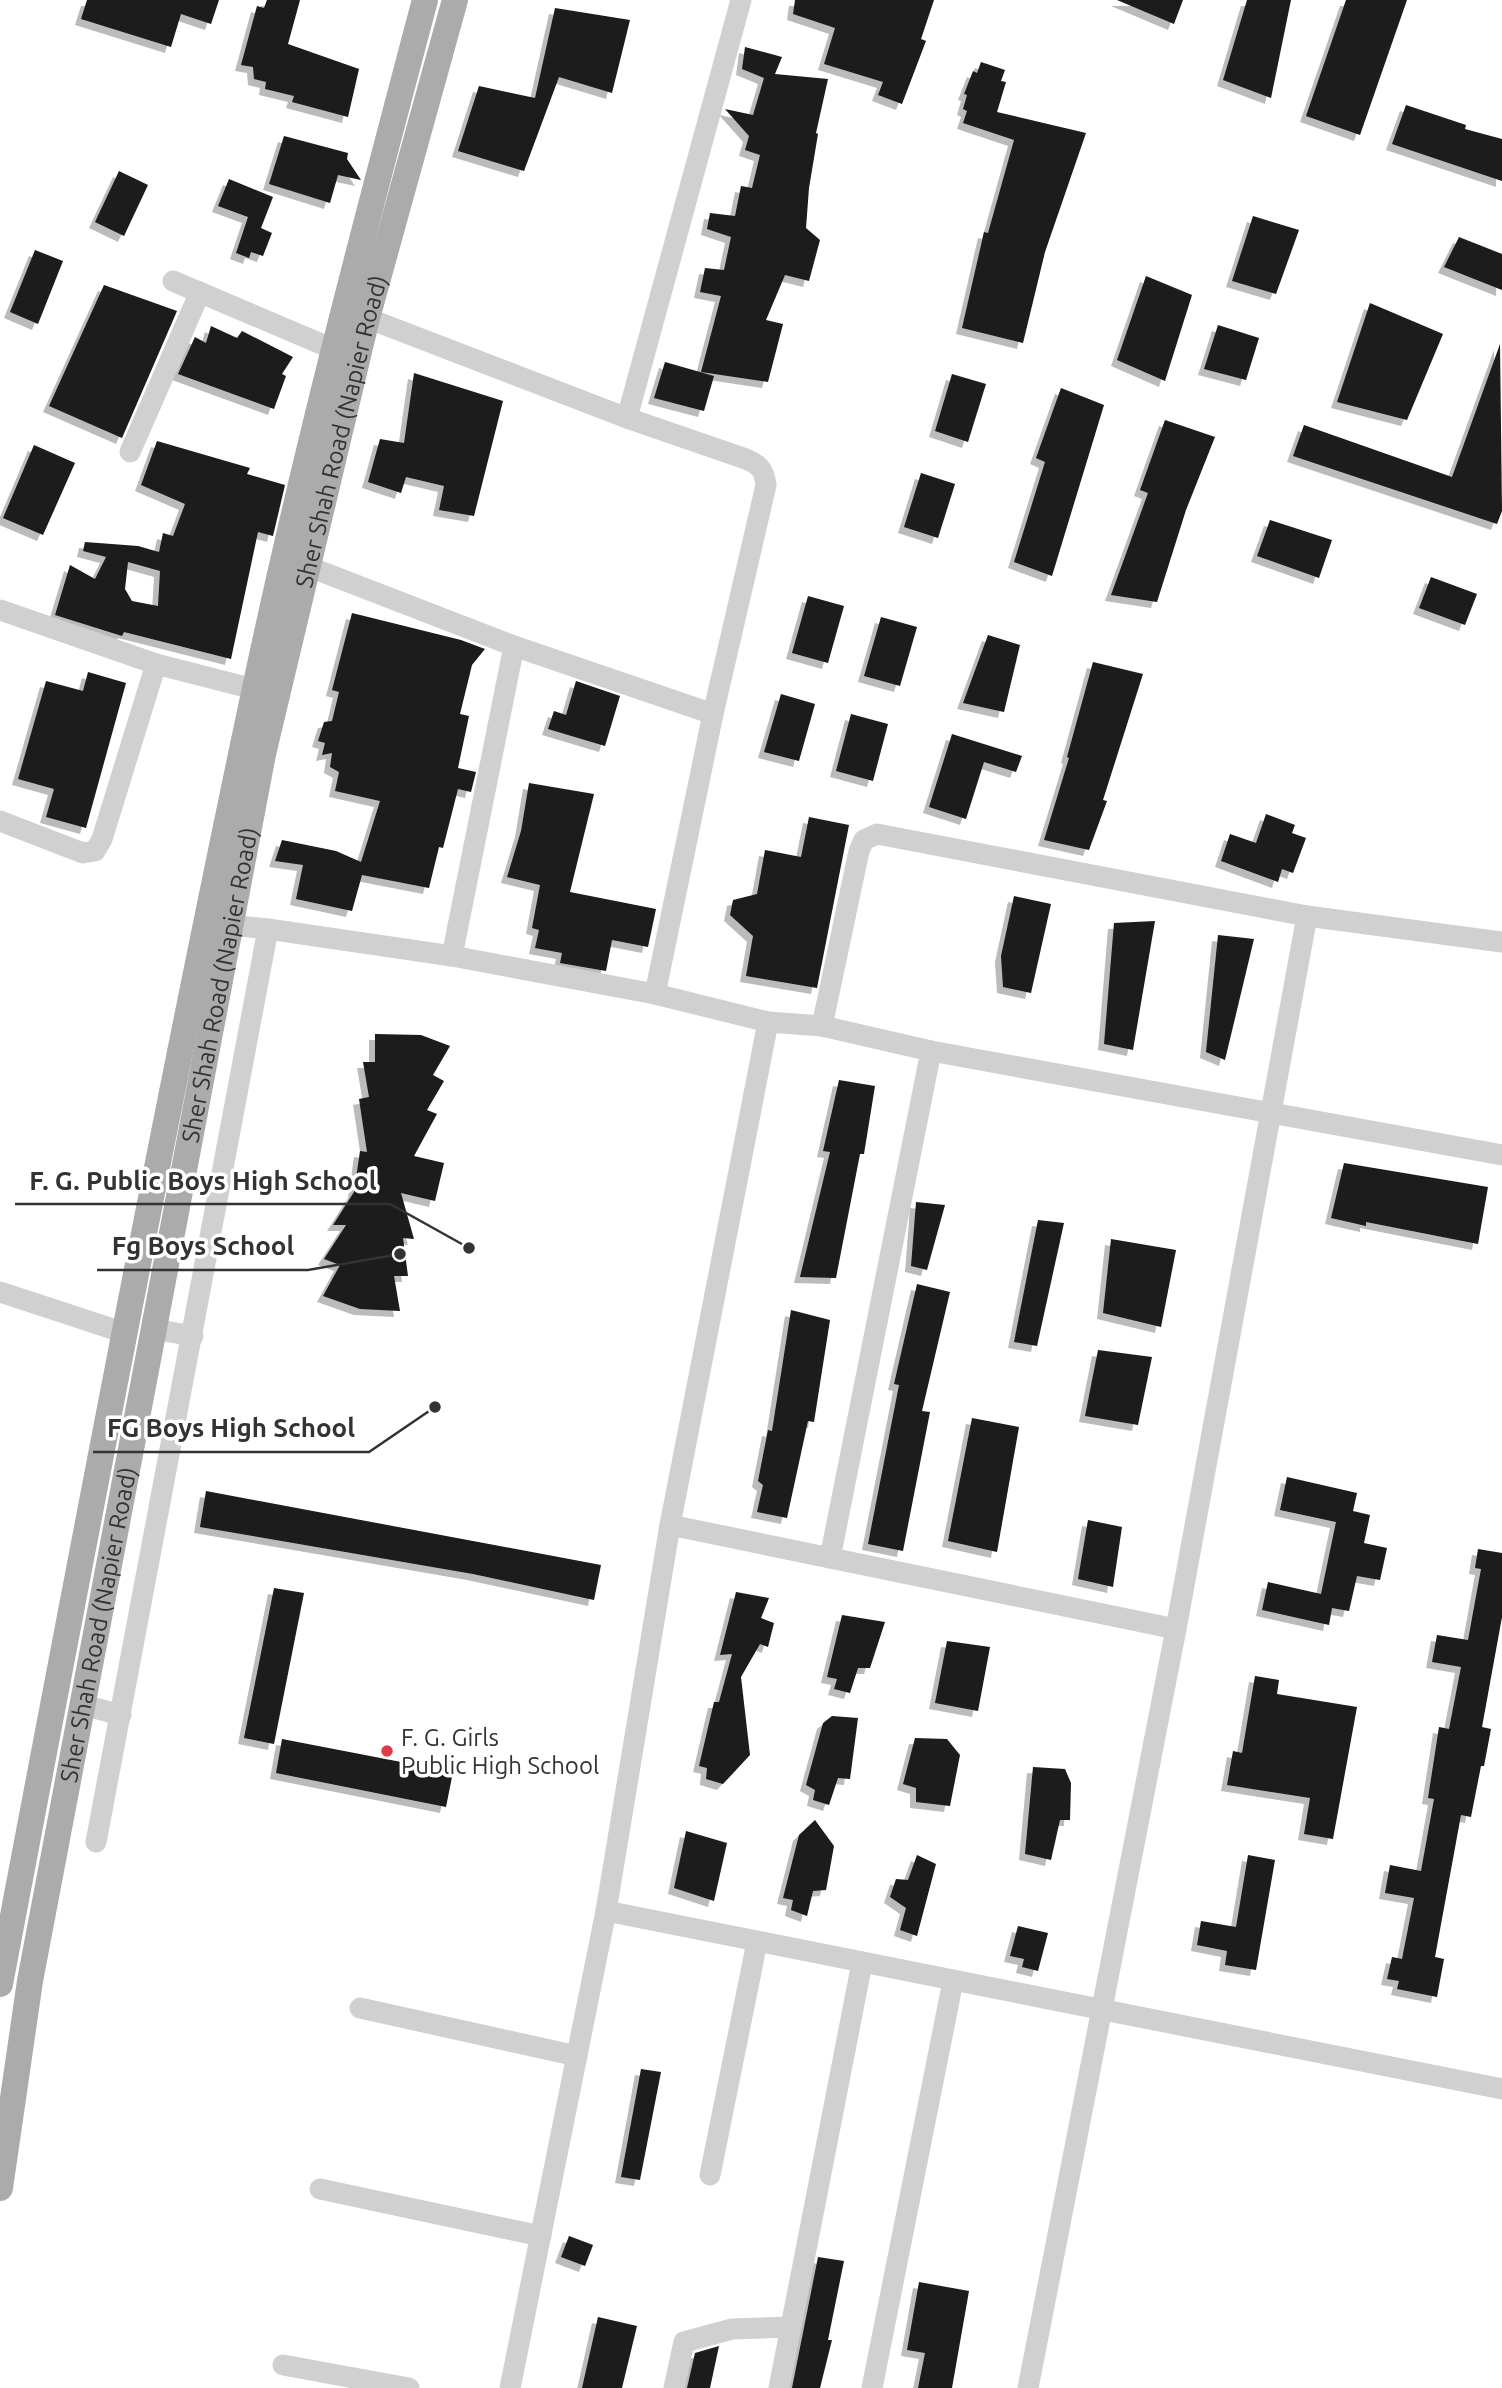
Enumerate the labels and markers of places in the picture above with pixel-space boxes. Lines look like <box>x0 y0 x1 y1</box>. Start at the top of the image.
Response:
callout: F. G. Public Boys High School <box>15 1157 390 1204</box>
callout: Fg Boys School <box>97 1223 308 1270</box>
callout: FG Boys High School <box>93 1405 369 1452</box>
place label: F. G. Girls Public High School <box>401 1724 599 1779</box>
marker: F. G. Girls Public High School <box>379 1743 395 1759</box>

